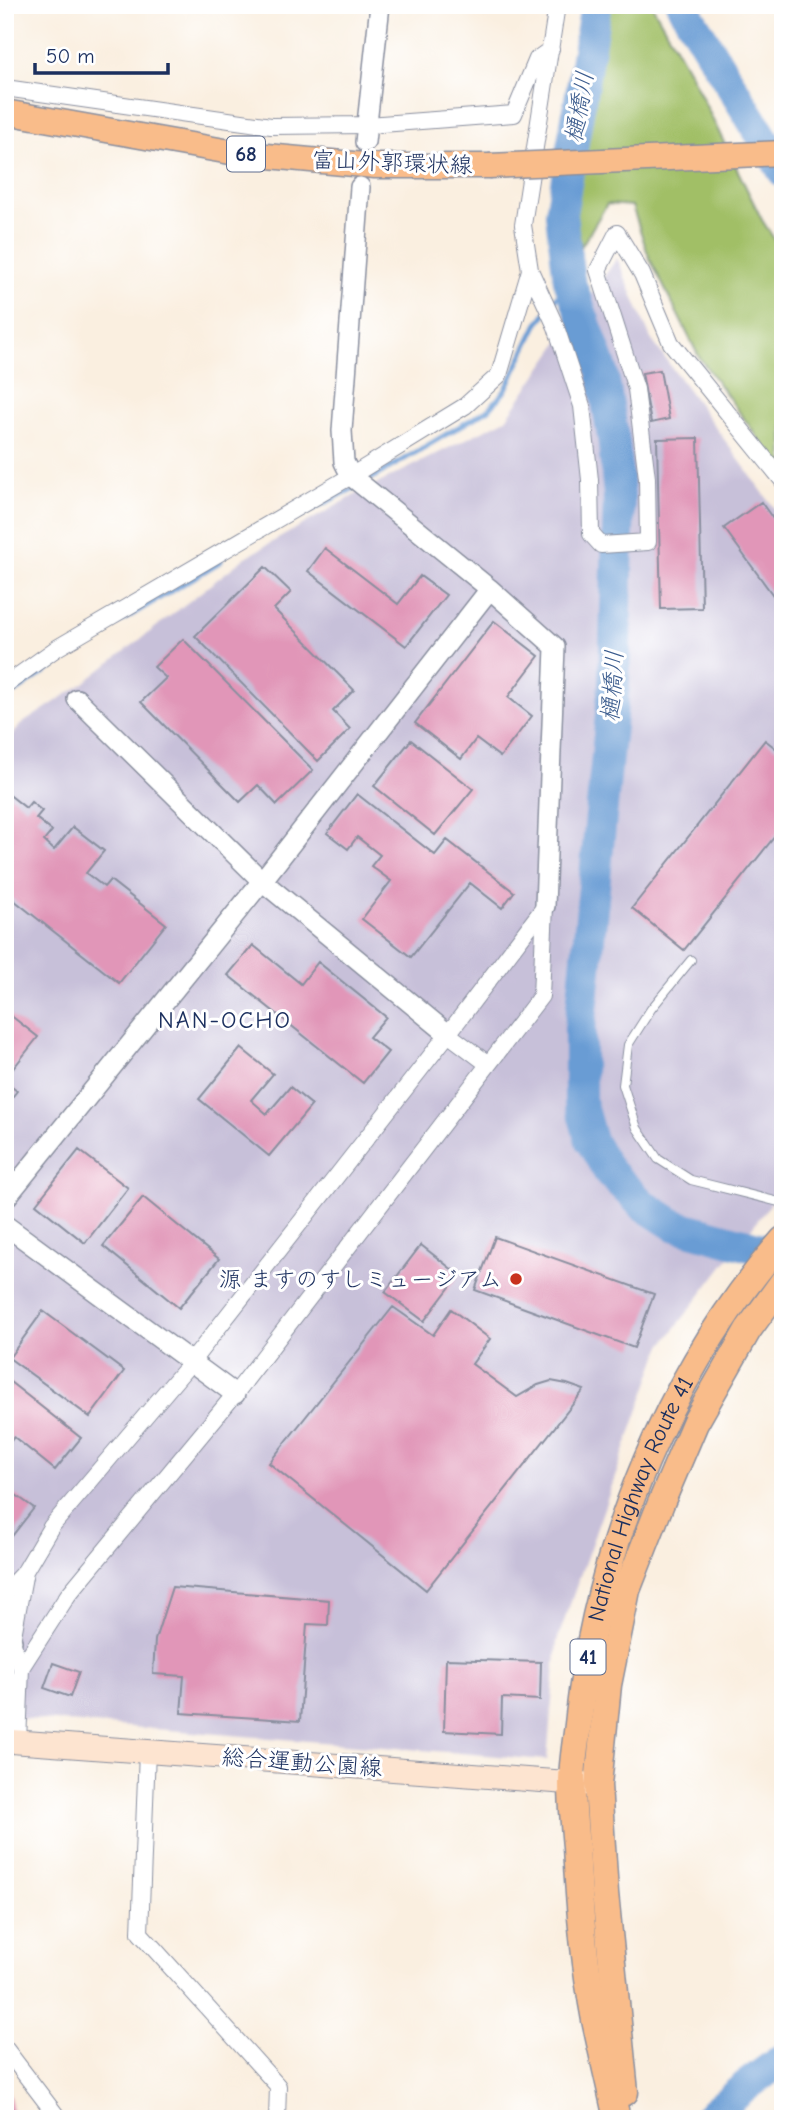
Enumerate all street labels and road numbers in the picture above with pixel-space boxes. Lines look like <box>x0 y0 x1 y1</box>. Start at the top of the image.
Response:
road number: 68 <box>227 136 265 172</box>
street label: 富山外郭環状線 <box>311 146 473 179</box>
street label: National Highway Route 41 <box>582 1372 699 1624</box>
road number: 41 <box>570 1640 606 1674</box>
street label: 総合運動公園線 <box>221 1743 383 1782</box>

